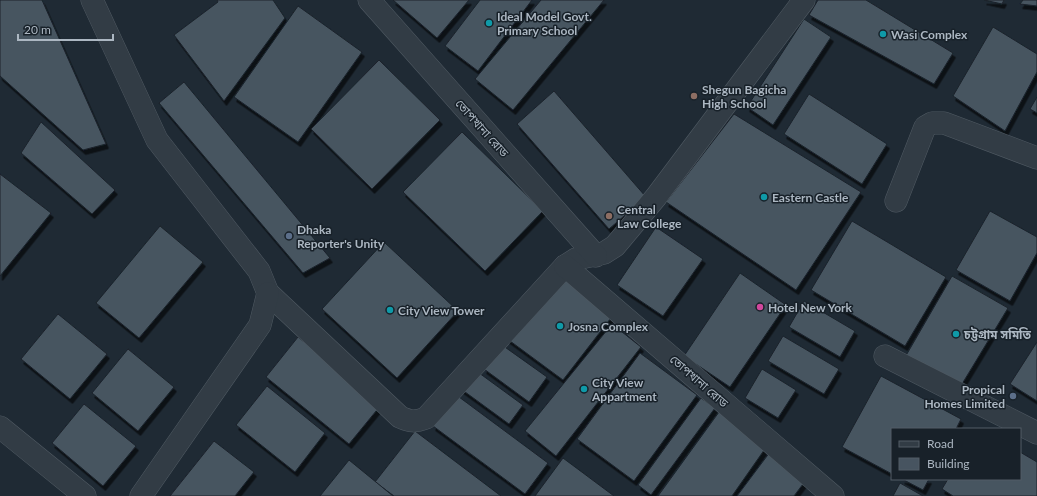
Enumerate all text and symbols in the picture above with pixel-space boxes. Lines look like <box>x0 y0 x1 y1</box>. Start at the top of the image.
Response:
place label: Ideal Model Govt. Primary School <box>497 9 592 38</box>
scale bar <box>18 16 113 42</box>
marker: Ideal Model Govt. Primary School <box>484 18 494 28</box>
text: 20 m <box>24 22 51 37</box>
place label: Wasi Complex <box>891 27 968 42</box>
marker: Wasi Complex <box>878 29 888 39</box>
place label: Shegun Bagicha High School <box>702 82 786 111</box>
marker: Shegun Bagicha High School <box>689 91 699 101</box>
street label: তোপখানা রোড <box>452 96 512 160</box>
place label: Eastern Castle <box>772 190 849 205</box>
marker: Eastern Castle <box>759 192 769 202</box>
place label: Central Law College <box>617 202 682 231</box>
marker: Central Law College <box>604 211 614 221</box>
place label: Dhaka Reporter's Unity <box>297 222 385 251</box>
marker: Dhaka Reporter's Unity <box>284 231 294 241</box>
place label: Hotel New York <box>768 300 853 315</box>
marker: Hotel New York <box>755 302 765 312</box>
place label: City View Tower <box>398 303 485 318</box>
marker: City View Tower <box>385 305 395 315</box>
place label: Josna Complex <box>568 319 649 334</box>
marker: Josna Complex <box>555 321 565 331</box>
place label: চট্টগ্রাম সমিতি <box>963 327 1031 342</box>
marker: চট্টগ্রাম সমিতি <box>951 329 961 339</box>
street label: তোপখানা রোড <box>667 352 732 411</box>
place label: City View Appartment <box>591 375 657 404</box>
place label: Propical Homes Limited <box>924 382 1005 411</box>
marker: City View Appartment <box>579 384 589 394</box>
marker: Propical Homes Limited <box>1008 391 1018 401</box>
legend <box>891 428 1021 480</box>
text: Road <box>927 436 954 451</box>
text: Building <box>927 456 970 471</box>

